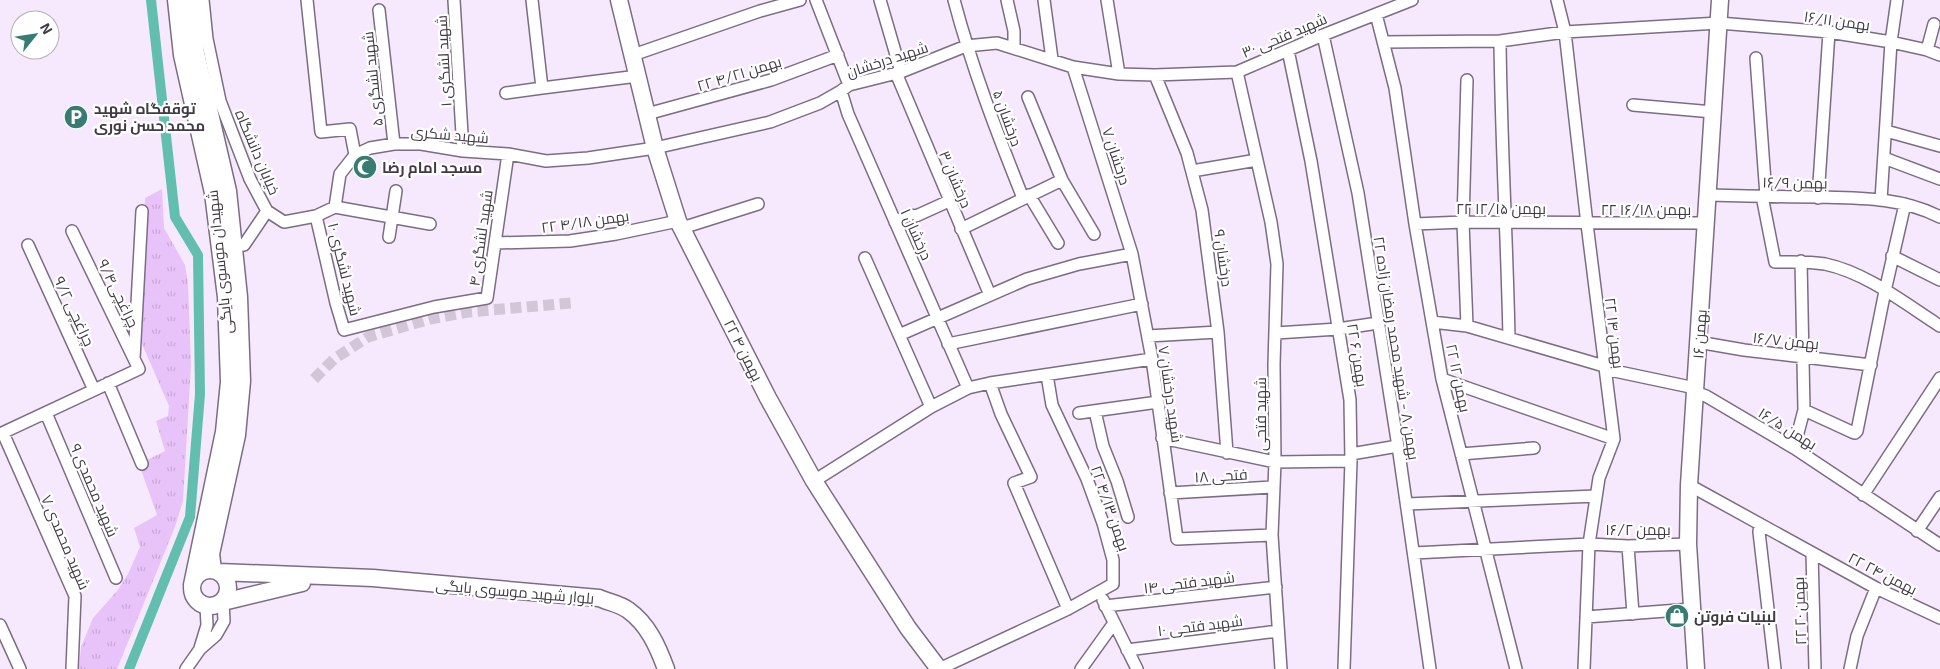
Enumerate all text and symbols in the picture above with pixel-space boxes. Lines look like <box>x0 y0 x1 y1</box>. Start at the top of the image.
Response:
street label: بهمن ۱۶/۱۱ <box>1802 6 1871 36</box>
street label: شهید فتحی ۳۰ <box>1239 9 1330 63</box>
north arrow <box>10 10 60 60</box>
street label: شهید لشگری ۱ <box>432 15 456 107</box>
text: N <box>37 20 57 37</box>
street label: شهید لشگری ۵ <box>358 31 388 127</box>
street label: شهید درخشان <box>844 37 931 83</box>
street label: ۲۲ بهمن ۴/۲۱ <box>695 52 784 96</box>
street label: درخشان ۵ <box>988 87 1026 149</box>
place label: توقفگاه شهید محمد حسن نوری <box>94 99 205 135</box>
parking icon: توقفگاه شهید محمد حسن نوری <box>63 104 89 130</box>
street label: خیابان دانشگاه <box>230 107 284 198</box>
street label: شهید شکری <box>410 122 490 148</box>
street label: درخشان ۷ <box>1097 125 1135 188</box>
street label: درخشان ۳ <box>934 148 976 211</box>
mosque icon: مسجد امام رضا <box>352 154 378 180</box>
place label: مسجد امام رضا <box>382 158 482 178</box>
street label: بهمن ۱۶/۹ <box>1762 172 1828 194</box>
street label: شهیدان موسوی بایگی <box>202 189 237 335</box>
street label: شهید لشگری ۴ <box>464 189 498 288</box>
street label: ۲۲ بهمن ۱۲/۱۵ <box>1456 199 1546 219</box>
street label: ۲۲ بهمن ۱۶/۱۸ <box>1601 200 1691 220</box>
street label: درخشان ۱ <box>896 205 936 264</box>
street label: ۲۲ بهمن ۴/۱۸ <box>540 206 630 238</box>
street label: شهید لشگری ۱۰ <box>323 221 365 318</box>
street label: درخشان ۹ <box>1209 228 1237 288</box>
street label: ۲۲ بهمن ۸ - شهید محمد رمضان زاده <box>1368 235 1424 461</box>
street label: ۹/۴چراغچی <box>93 256 143 331</box>
street label: ۹/۲ چراغچی <box>49 273 99 350</box>
street label: ۲۲ بهمن ۱۴ <box>1600 296 1628 370</box>
street label: بهمن ۱۶ <box>1688 309 1712 360</box>
street label: ۲۲ بهمن ۴ <box>719 316 767 385</box>
street label: ۲۲ بهمن ۶ <box>1342 322 1372 388</box>
street label: بهمن ۱۶/۷ <box>1752 328 1820 354</box>
street label: ۲۲ بهمن ۱۲ <box>1441 342 1475 414</box>
street label: شهید درخشان ۷ <box>1153 344 1187 444</box>
street label: شهید فتحی <box>1251 377 1271 451</box>
street label: بهمن ۱۶/۵ <box>1754 403 1821 455</box>
street label: شهید محمدی ۹ <box>65 441 123 540</box>
street label: ۲۲ بهمن ۴/۱۳ <box>1086 463 1134 554</box>
street label: فتحی ۱۸ <box>1194 465 1248 487</box>
street label: شهید محمدی ۷ <box>36 492 94 593</box>
street label: بهمن ۱۶/۲ <box>1605 520 1671 540</box>
street label: ۲۲ بهمن ۲۴ <box>1845 548 1920 600</box>
street label: شهید فتحی ۱۴ <box>1142 567 1236 599</box>
street label: بلوار شهید موسوی بایگی <box>435 575 595 609</box>
street label: ۲۲ بهمن ۲۰ <box>1789 576 1811 646</box>
shop icon: لبنیات فروتن <box>1664 603 1690 629</box>
place label: لبنیات فروتن <box>1694 607 1776 626</box>
street label: شهید فتحی ۱۰ <box>1156 611 1244 641</box>

